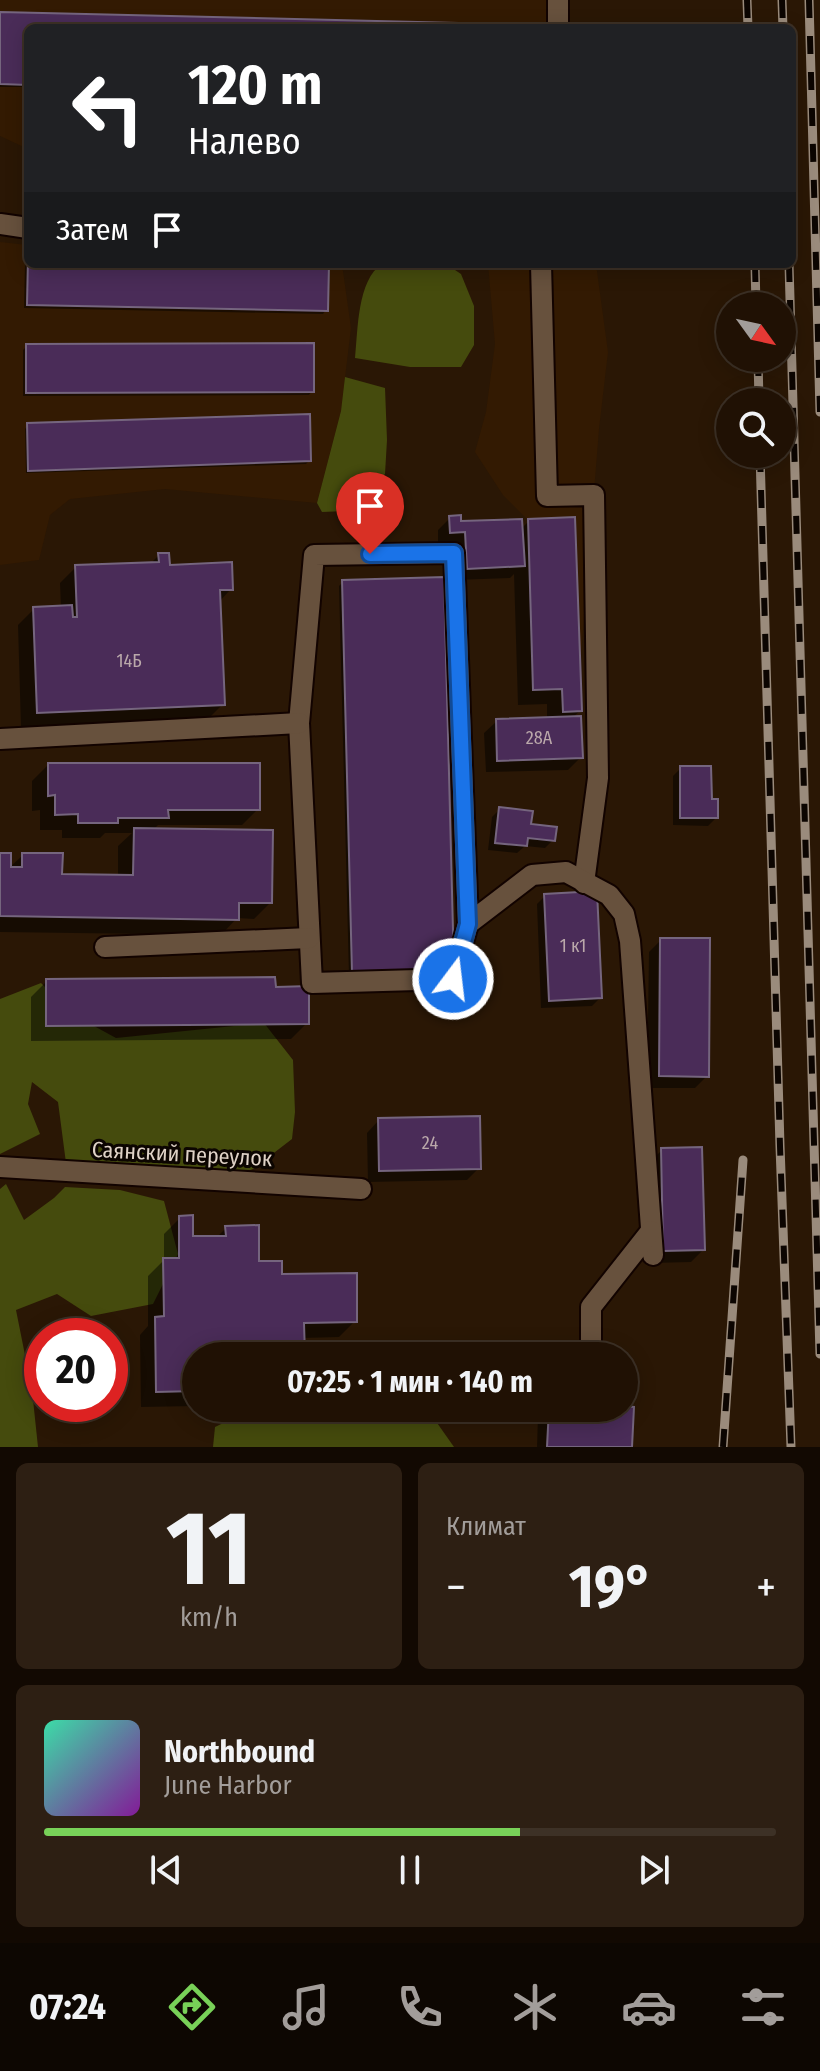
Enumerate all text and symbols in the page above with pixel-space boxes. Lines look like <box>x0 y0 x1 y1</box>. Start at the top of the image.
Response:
text: 120 m <box>188 52 323 119</box>
icon: left <box>56 56 160 160</box>
text: Налево <box>188 120 301 164</box>
icon: arrive <box>145 208 189 252</box>
text: Затем <box>56 212 129 248</box>
north arrow <box>716 292 796 372</box>
map controls <box>716 292 796 468</box>
button: search <box>716 388 796 468</box>
pin <box>336 472 404 554</box>
icon: arrive <box>348 484 392 528</box>
house number: 14Б <box>116 650 142 672</box>
house number: 28А <box>526 727 553 749</box>
house number: 1 к1 <box>560 935 586 957</box>
position arrow <box>411 937 495 1021</box>
house number: 24 <box>422 1132 438 1154</box>
street label: Саянский переулок <box>91 1136 274 1172</box>
speed limit sign: 20 <box>24 1318 128 1422</box>
text: 07:25 · 1 мин · 140 m <box>287 1364 533 1400</box>
text: 11 <box>166 1487 252 1612</box>
text: Климат <box>446 1511 526 1542</box>
text: 19° <box>569 1551 653 1623</box>
text: − <box>446 1561 466 1614</box>
text: + <box>756 1561 776 1614</box>
text: km/h <box>180 1602 238 1633</box>
text: Northbound <box>164 1734 315 1770</box>
text: June Harbor <box>164 1770 292 1801</box>
icon: previous <box>144 1848 188 1892</box>
icon: pause <box>388 1848 432 1892</box>
icon: next <box>632 1848 676 1892</box>
icon: directions <box>164 1979 220 2035</box>
icon: music <box>278 1979 334 2035</box>
icon: phone <box>392 1979 448 2035</box>
icon: climate <box>507 1979 563 2035</box>
icon: car <box>621 1979 677 2035</box>
icon: filters <box>735 1979 791 2035</box>
text: 07:24 <box>29 1985 106 2029</box>

